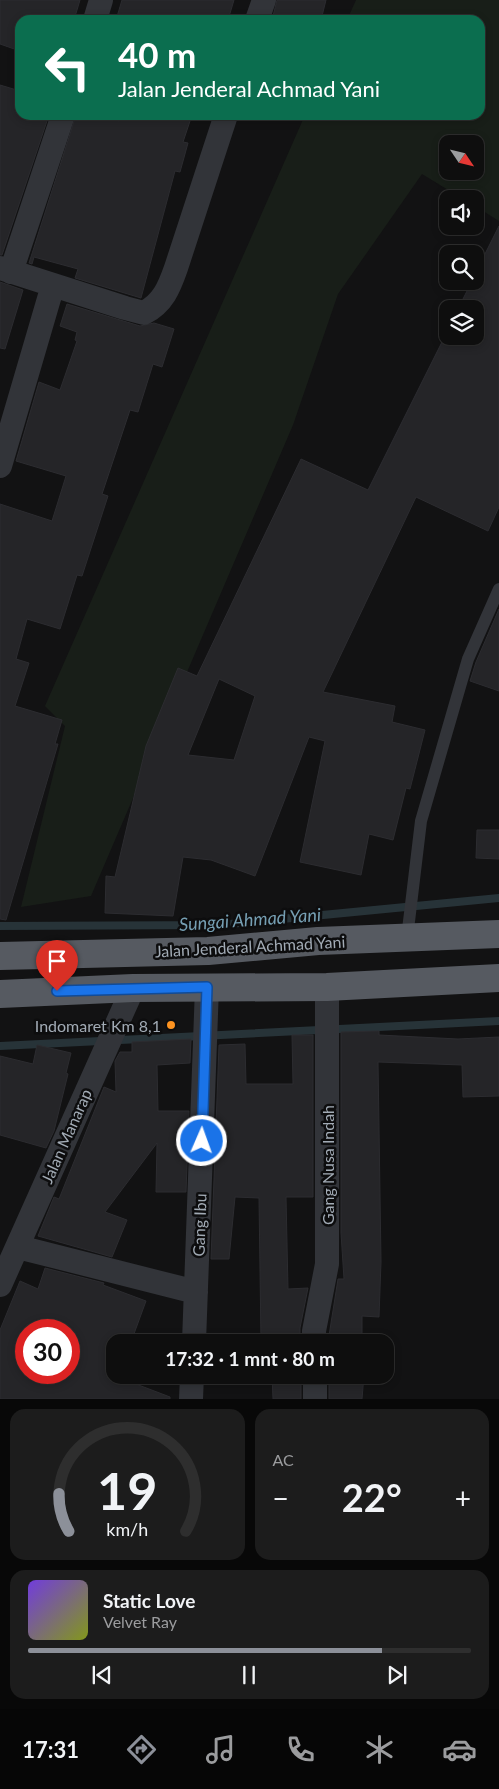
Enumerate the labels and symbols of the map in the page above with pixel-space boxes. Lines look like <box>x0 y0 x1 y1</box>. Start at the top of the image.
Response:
north arrow <box>439 135 484 180</box>
water label: Sungai Ahmad Yani <box>178 903 322 935</box>
street label: Jalan Jenderal Achmad Yani <box>154 932 346 960</box>
pin <box>36 940 78 991</box>
place label: Indomaret Km 8,1 <box>35 1016 161 1035</box>
marker: Indomaret Km 8,1 <box>165 1019 177 1031</box>
street label: Jalan Manarap <box>37 1086 95 1186</box>
street label: Gang Nusa Indah <box>318 1105 337 1225</box>
position arrow <box>175 1114 227 1166</box>
street label: Gang Ibu <box>188 1193 210 1257</box>
speed limit sign: 30 <box>15 1319 80 1384</box>

